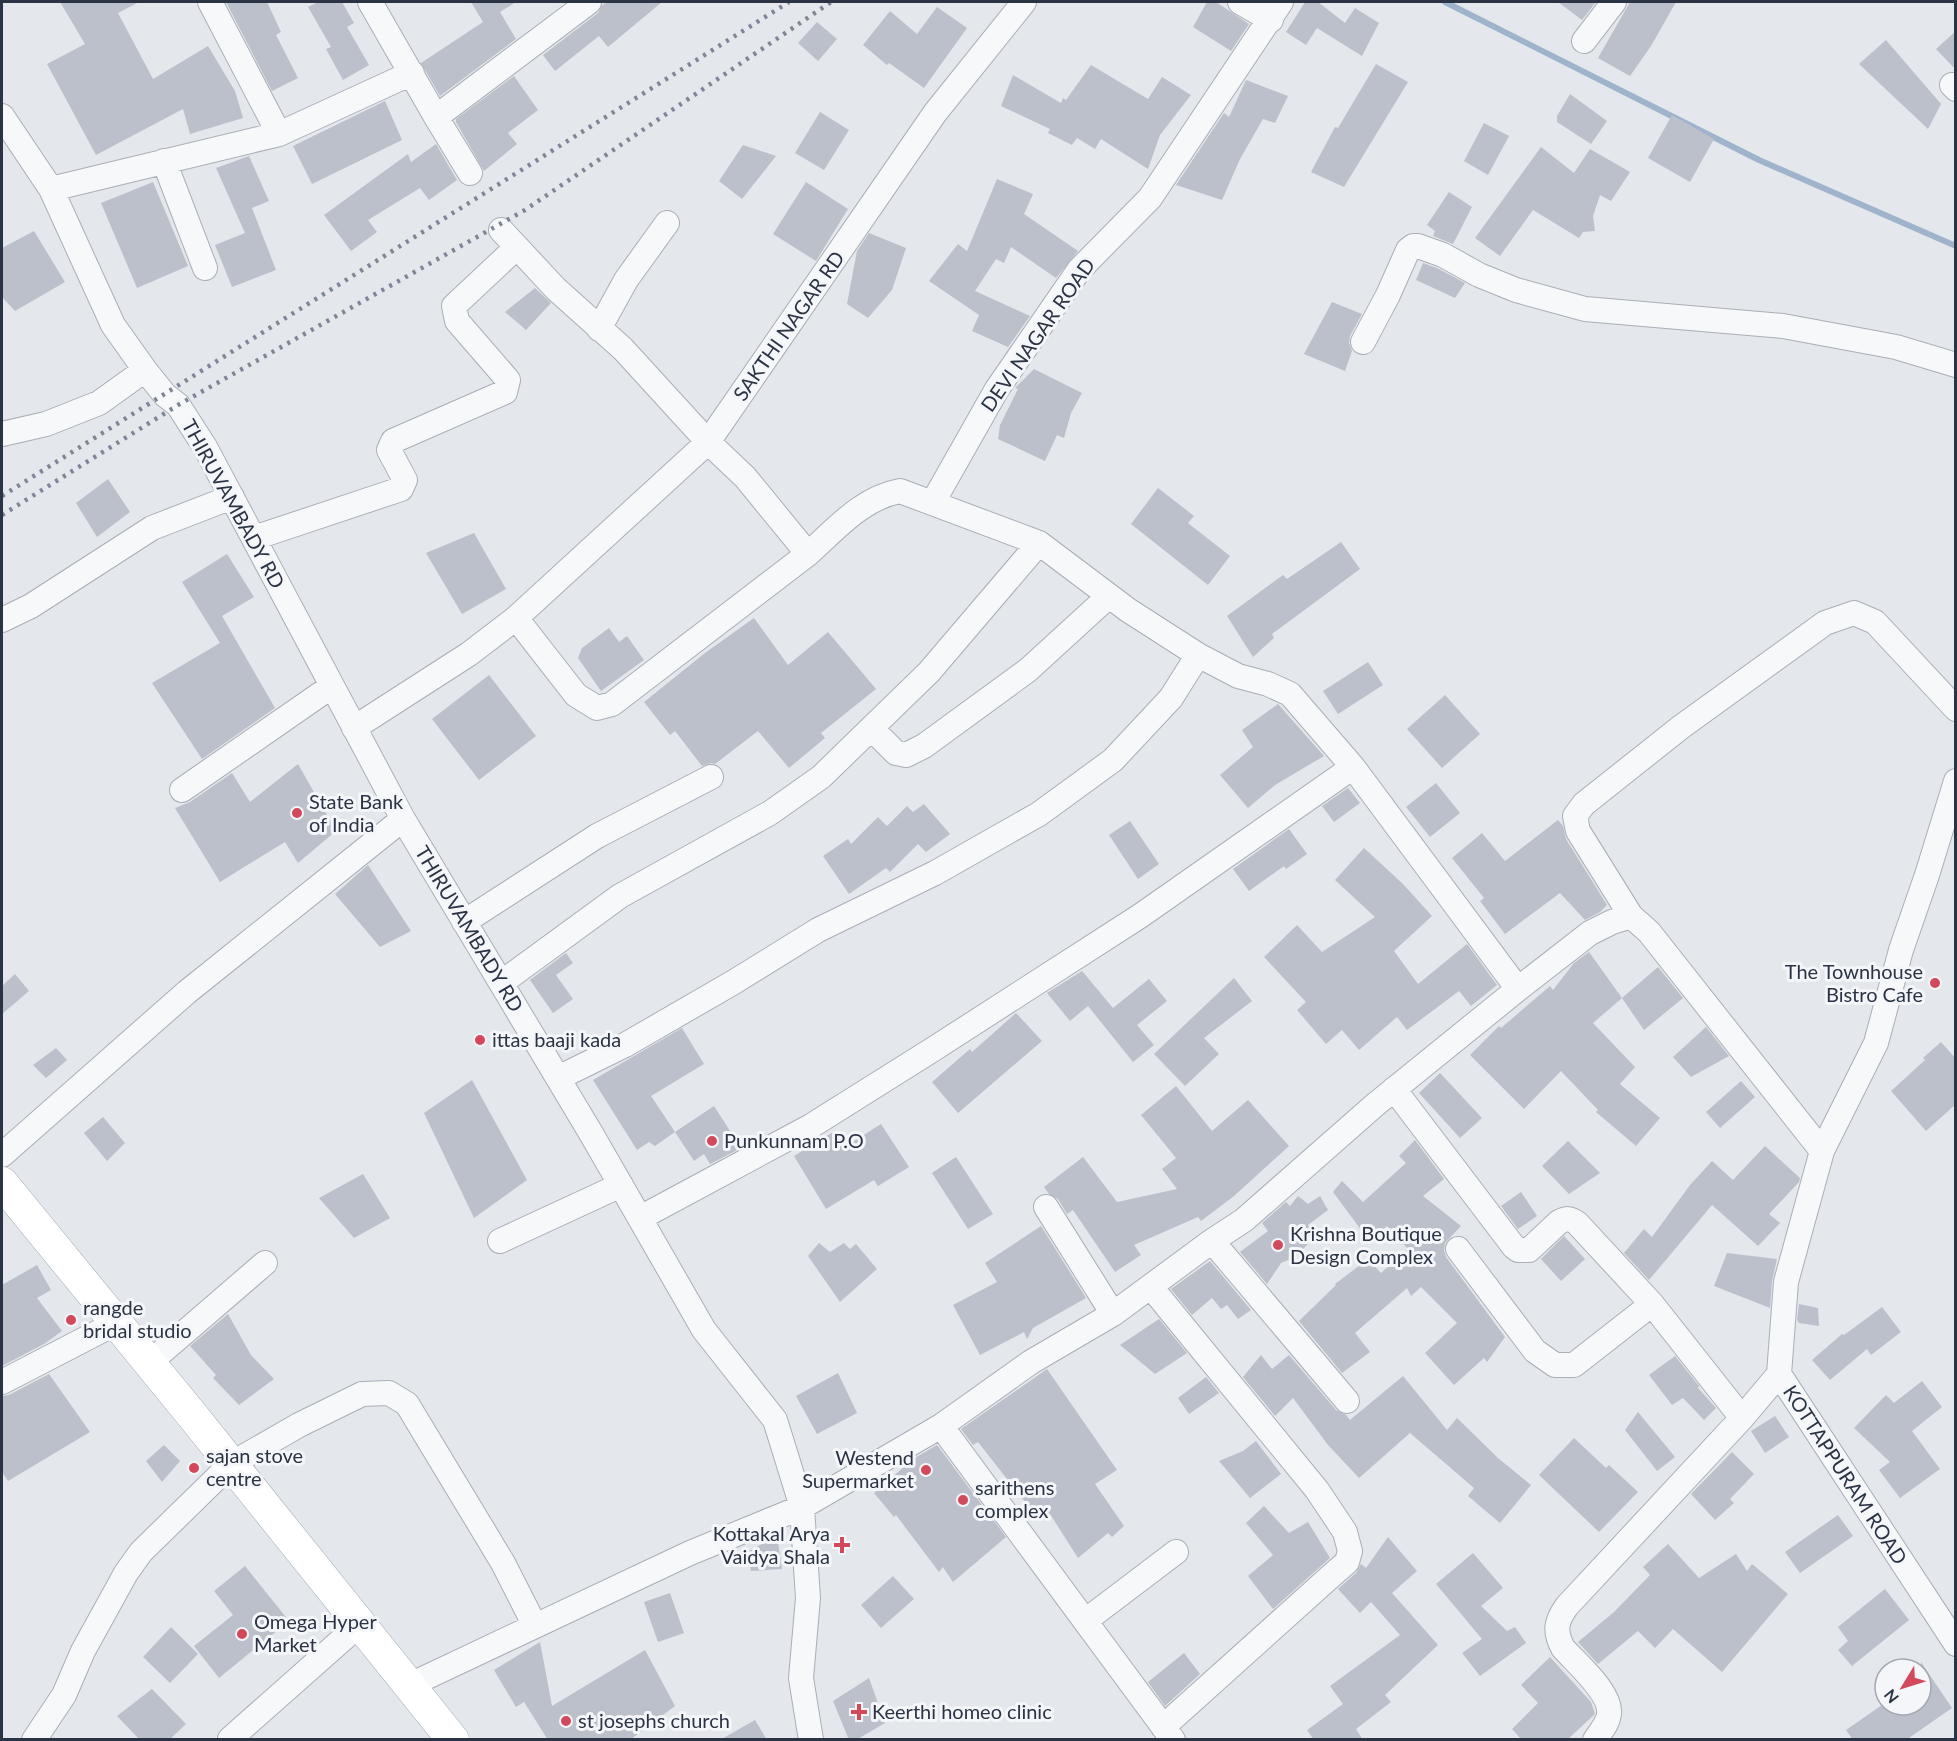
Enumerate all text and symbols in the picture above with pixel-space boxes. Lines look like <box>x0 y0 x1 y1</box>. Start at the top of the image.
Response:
street label: SAKTHI NAGAR RD <box>728 246 849 405</box>
street label: DEVI NAGAR ROAD <box>975 253 1099 416</box>
street label: THIRUVAMBADY RD <box>177 415 290 592</box>
place label: State Bank of India <box>309 789 404 836</box>
marker: State Bank of India <box>290 806 304 820</box>
street label: THIRUVAMBADY RD <box>411 841 529 1016</box>
place label: The Townhouse Bistro Cafe <box>1785 959 1923 1006</box>
marker: The Townhouse Bistro Cafe <box>1928 976 1942 990</box>
place label: ittas baaji kada <box>492 1027 621 1051</box>
marker: ittas baaji kada <box>473 1033 487 1047</box>
place label: Punkunnam P.O <box>724 1128 864 1152</box>
marker: Punkunnam P.O <box>705 1134 719 1148</box>
place label: Krishna Boutique Design Complex <box>1290 1221 1442 1268</box>
marker: Krishna Boutique Design Complex <box>1271 1238 1285 1252</box>
place label: rangde bridal studio <box>83 1295 192 1342</box>
marker: rangde bridal studio <box>64 1313 78 1327</box>
street label: KOTTAPPURAM ROAD <box>1779 1380 1913 1569</box>
place label: sajan stove centre <box>206 1443 303 1490</box>
place label: Westend Supermarket <box>802 1445 914 1492</box>
marker: sajan stove centre <box>187 1461 201 1475</box>
marker: Westend Supermarket <box>919 1463 933 1477</box>
place label: sarithens complex <box>975 1475 1054 1522</box>
marker: sarithens complex <box>956 1493 970 1507</box>
place label: Kottakal Arya Vaidya Shala <box>713 1521 830 1568</box>
marker: Kottakal Arya Vaidya Shala <box>835 1538 849 1552</box>
place label: Omega Hyper Market <box>254 1609 377 1656</box>
marker: Omega Hyper Market <box>235 1627 249 1641</box>
north arrow <box>1873 1657 1933 1717</box>
text: N <box>1880 1686 1902 1707</box>
place label: Keerthi homeo clinic <box>872 1699 1052 1723</box>
marker: Keerthi homeo clinic <box>850 1703 868 1721</box>
place label: st josephs church <box>578 1708 730 1732</box>
marker: st josephs church <box>559 1714 573 1728</box>

